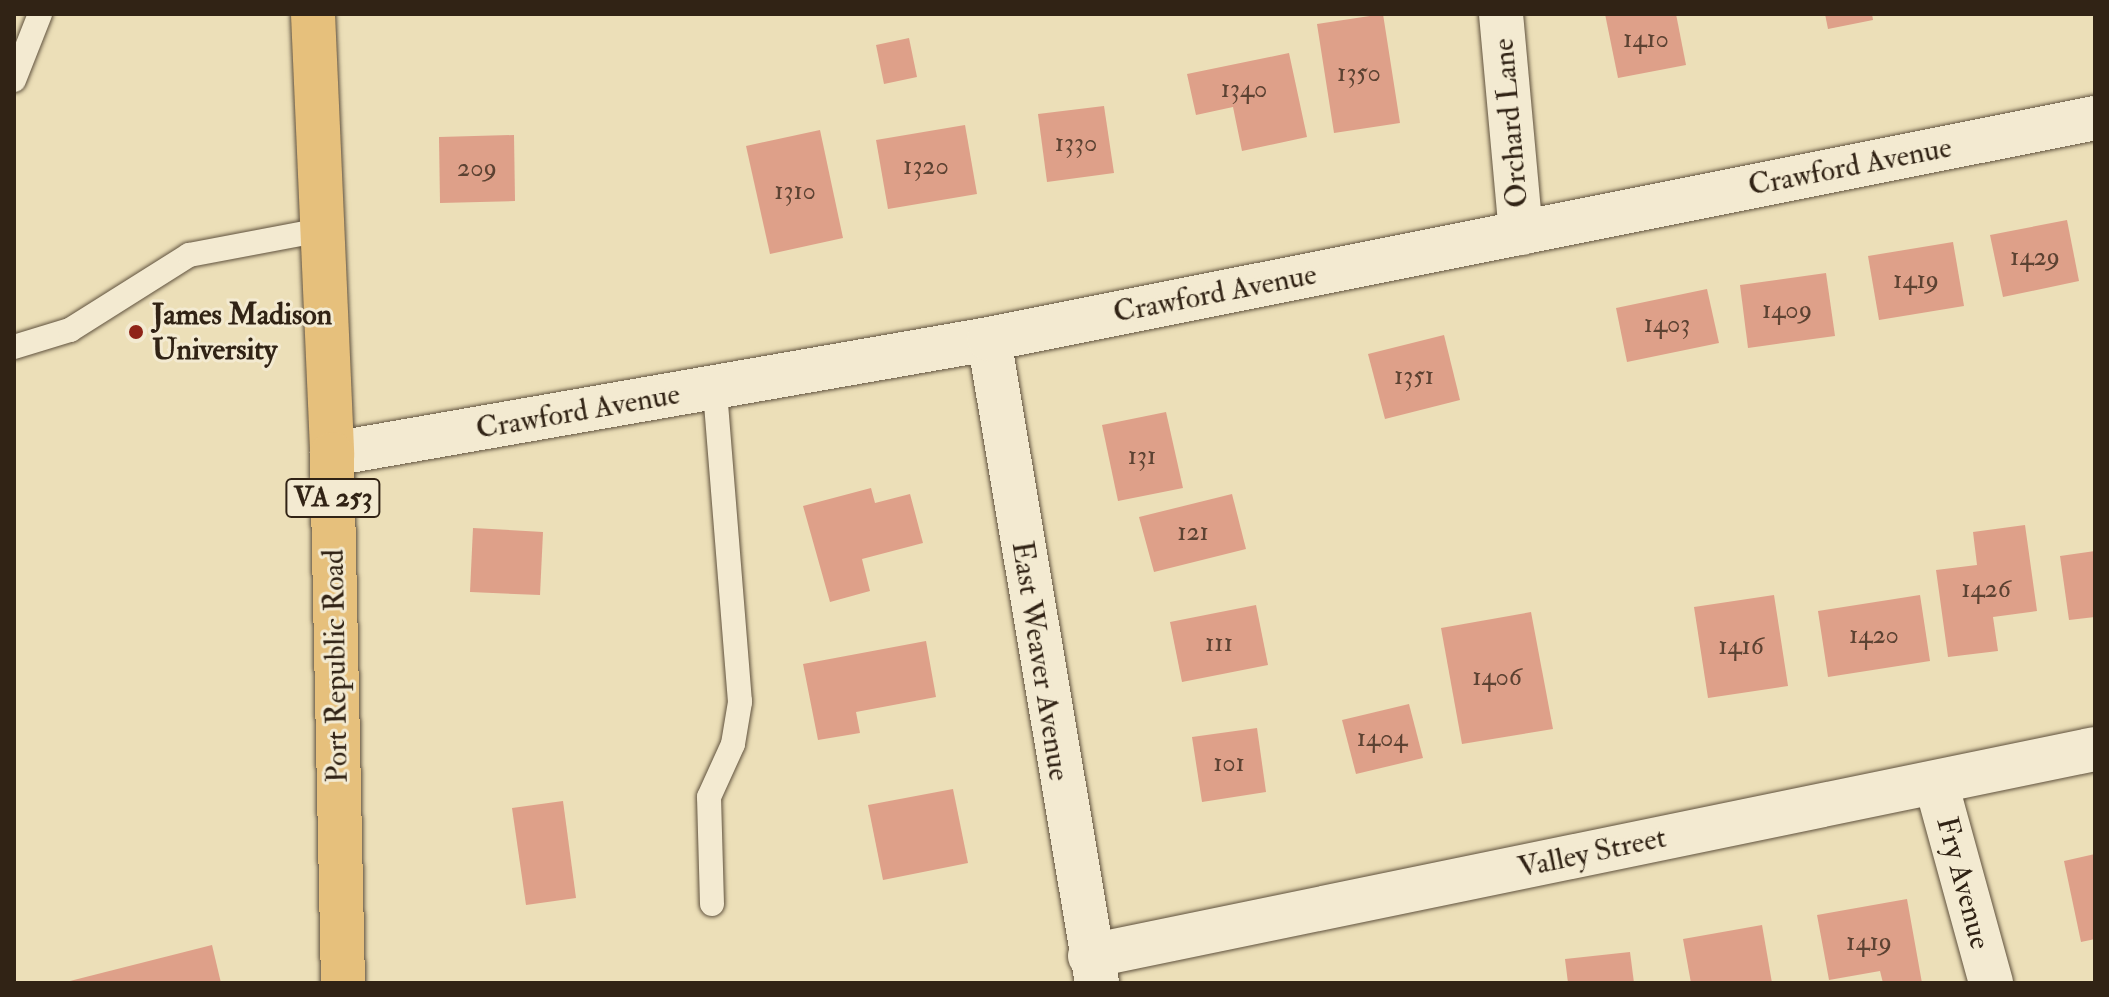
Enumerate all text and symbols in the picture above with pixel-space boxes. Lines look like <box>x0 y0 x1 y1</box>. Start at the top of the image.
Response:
house number: 1410 <box>1623 24 1669 56</box>
street label: Orchard Lane <box>1486 37 1536 209</box>
house number: 1350 <box>1337 58 1381 90</box>
house number: 1340 <box>1221 74 1267 106</box>
house number: 1330 <box>1055 128 1097 160</box>
street label: Crawford Avenue <box>1745 130 1955 204</box>
house number: 1320 <box>903 151 949 183</box>
house number: 209 <box>457 153 497 185</box>
house number: 1310 <box>774 176 816 208</box>
house number: 1429 <box>2010 242 2060 274</box>
street label: Crawford Avenue <box>1110 257 1320 331</box>
house number: 1419 <box>1893 265 1939 297</box>
house number: 1409 <box>1762 295 1812 327</box>
place label: James Madison University <box>152 297 332 368</box>
house number: 1403 <box>1644 309 1690 341</box>
marker: James Madison University <box>127 323 145 341</box>
house number: 1351 <box>1394 361 1434 393</box>
street label: Crawford Avenue <box>473 376 683 448</box>
house number: 131 <box>1128 441 1156 473</box>
road number: VA 253 <box>285 474 381 522</box>
house number: 121 <box>1177 517 1209 549</box>
street label: East Weaver Avenue <box>1003 539 1077 783</box>
street label: Port Republic Road <box>316 549 356 783</box>
house number: 1426 <box>1961 574 2011 606</box>
house number: 1420 <box>1849 620 1899 652</box>
house number: 111 <box>1205 628 1233 660</box>
house number: 1416 <box>1718 631 1764 663</box>
house number: 1406 <box>1472 662 1522 694</box>
house number: 1404 <box>1357 723 1407 755</box>
house number: 101 <box>1213 748 1245 780</box>
street label: Fry Avenue <box>1928 813 1998 953</box>
street label: Valley Street <box>1515 820 1669 886</box>
house number: 1419 <box>1846 927 1892 959</box>

